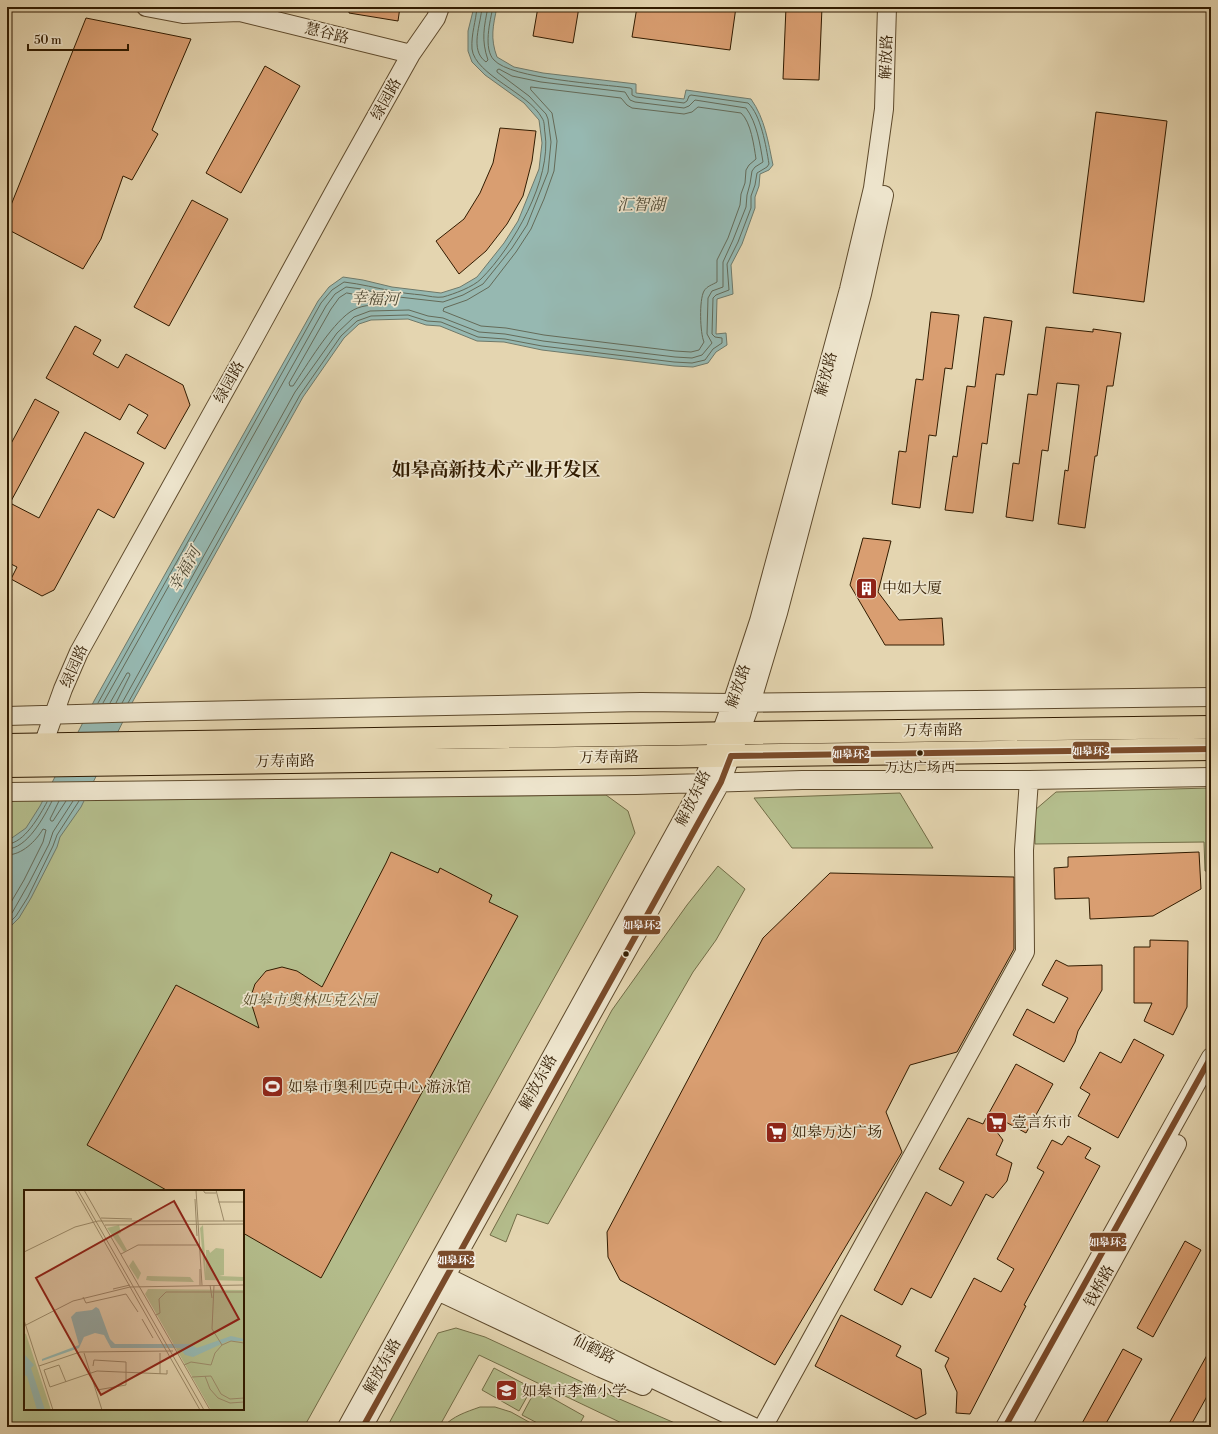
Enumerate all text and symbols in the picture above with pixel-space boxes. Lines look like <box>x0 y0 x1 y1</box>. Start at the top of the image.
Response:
street label: 慧谷路 <box>303 19 351 48</box>
scale bar <box>28 26 128 52</box>
text: 50 m <box>34 33 62 48</box>
street label: 解放路 <box>876 34 897 80</box>
street label: 绿园路 <box>367 75 406 124</box>
water label: 汇智湖 <box>617 195 668 215</box>
water label: 幸福河 <box>351 288 402 310</box>
street label: 解放路 <box>811 350 841 398</box>
street label: 绿园路 <box>210 358 249 407</box>
district label: 如皋高新技术产业开发区 <box>391 458 601 482</box>
water label: 幸福河 <box>164 541 207 595</box>
building icon: 中如大厦 <box>853 575 879 601</box>
place label: 中如大厦 <box>882 579 942 598</box>
street label: 绿园路 <box>57 642 92 691</box>
street label: 解放路 <box>722 662 755 711</box>
street label: 万寿南路 <box>903 720 963 741</box>
line badge: 如皋环2 <box>1072 741 1110 760</box>
line badge: 如皋环2 <box>832 745 870 764</box>
text: 如皋环2 <box>1071 745 1111 759</box>
street label: 万寿南路 <box>579 747 639 768</box>
text: 如皋环2 <box>831 748 871 762</box>
marker: 万达广场西 <box>915 748 925 758</box>
street label: 万寿南路 <box>255 751 315 772</box>
place label: 万达广场西 <box>885 759 955 777</box>
street label: 解放东路 <box>672 767 715 829</box>
line badge: 如皋环2 <box>623 915 661 935</box>
text: 如皋环2 <box>622 919 662 933</box>
unlabelled marker <box>621 949 631 959</box>
park label: 如皋市奥林匹克公园 <box>241 991 378 1010</box>
street label: 解放东路 <box>516 1051 561 1113</box>
sports icon: 如皋市奥利匹克中心 游泳馆 <box>259 1074 285 1100</box>
place label: 如皋市奥利匹克中心 游泳馆 <box>288 1078 471 1097</box>
supermarket icon: 壹言东市 <box>983 1109 1009 1135</box>
place label: 壹言东市 <box>1012 1113 1072 1132</box>
supermarket icon: 如皋万达广场 <box>764 1119 790 1145</box>
place label: 如皋万达广场 <box>792 1123 882 1142</box>
inset map <box>24 1190 244 1410</box>
line badge: 如皋环2 <box>1089 1232 1127 1252</box>
text: 如皋环2 <box>1088 1236 1128 1250</box>
line badge: 如皋环2 <box>437 1250 475 1269</box>
text: 如皋环2 <box>436 1254 476 1268</box>
street label: 钱桥路 <box>1080 1262 1119 1311</box>
street label: 仙鹤路 <box>569 1331 618 1368</box>
street label: 解放东路 <box>360 1335 405 1397</box>
school or university icon: 如皋市李渔小学 <box>493 1378 519 1404</box>
place label: 如皋市李渔小学 <box>522 1382 627 1401</box>

